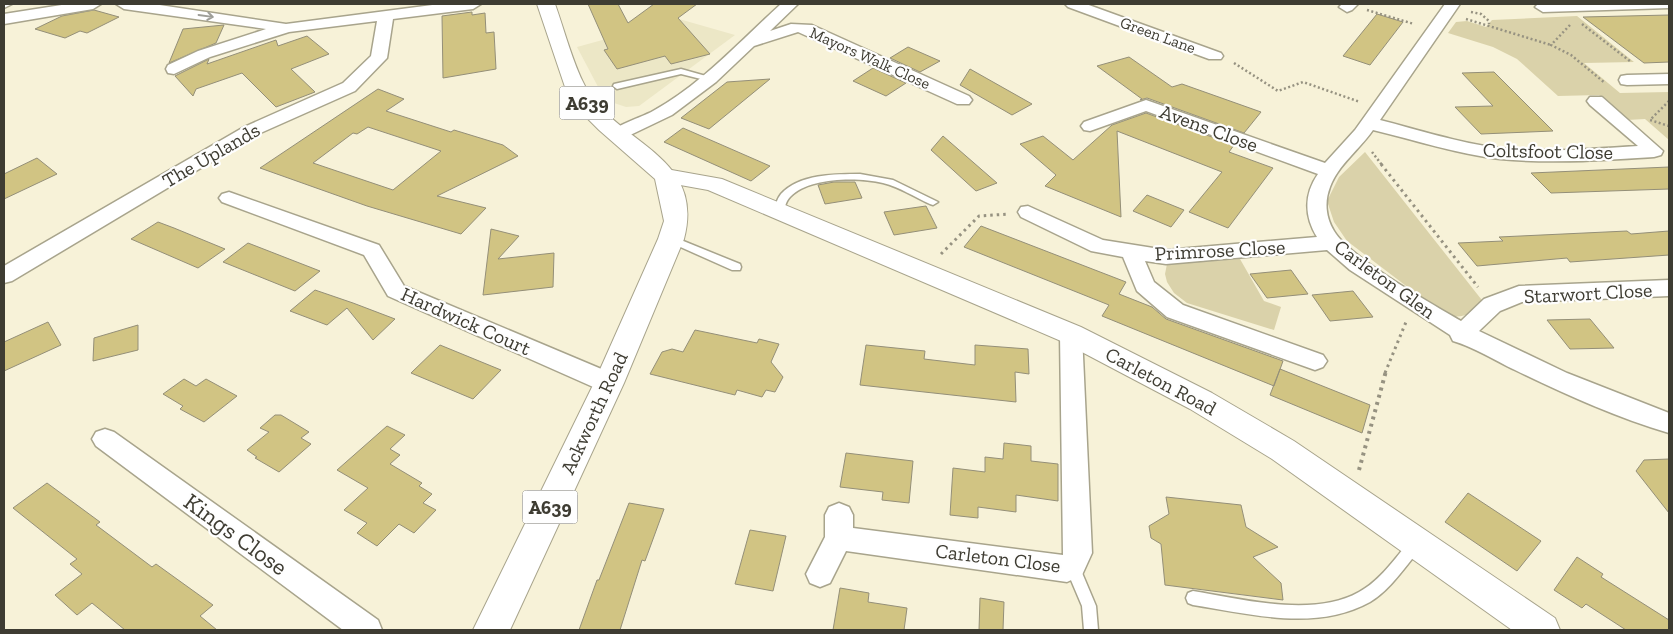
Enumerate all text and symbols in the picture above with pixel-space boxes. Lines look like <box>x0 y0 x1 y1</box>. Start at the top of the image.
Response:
one-way arrow <box>198 11 214 21</box>
street label: Green Lane <box>1118 13 1198 57</box>
street label: Mayors Walk Close <box>807 23 933 93</box>
road number: A639 <box>560 86 614 120</box>
street label: Avens Close <box>1157 99 1261 157</box>
street label: The Uplands <box>158 117 264 193</box>
street label: Coltsfoot Close <box>1483 138 1613 164</box>
street label: Carleton Glen <box>1330 234 1441 324</box>
street label: Primrose Close <box>1154 235 1286 265</box>
street label: Starwort Close <box>1523 278 1653 308</box>
street label: Hardwick Court <box>398 282 535 360</box>
street label: Carleton Road <box>1101 342 1221 420</box>
street label: Ackworth Road <box>555 348 633 478</box>
street label: Kings Close <box>179 487 293 581</box>
road number: A639 <box>522 491 578 524</box>
street label: Carleton Close <box>934 538 1062 578</box>

